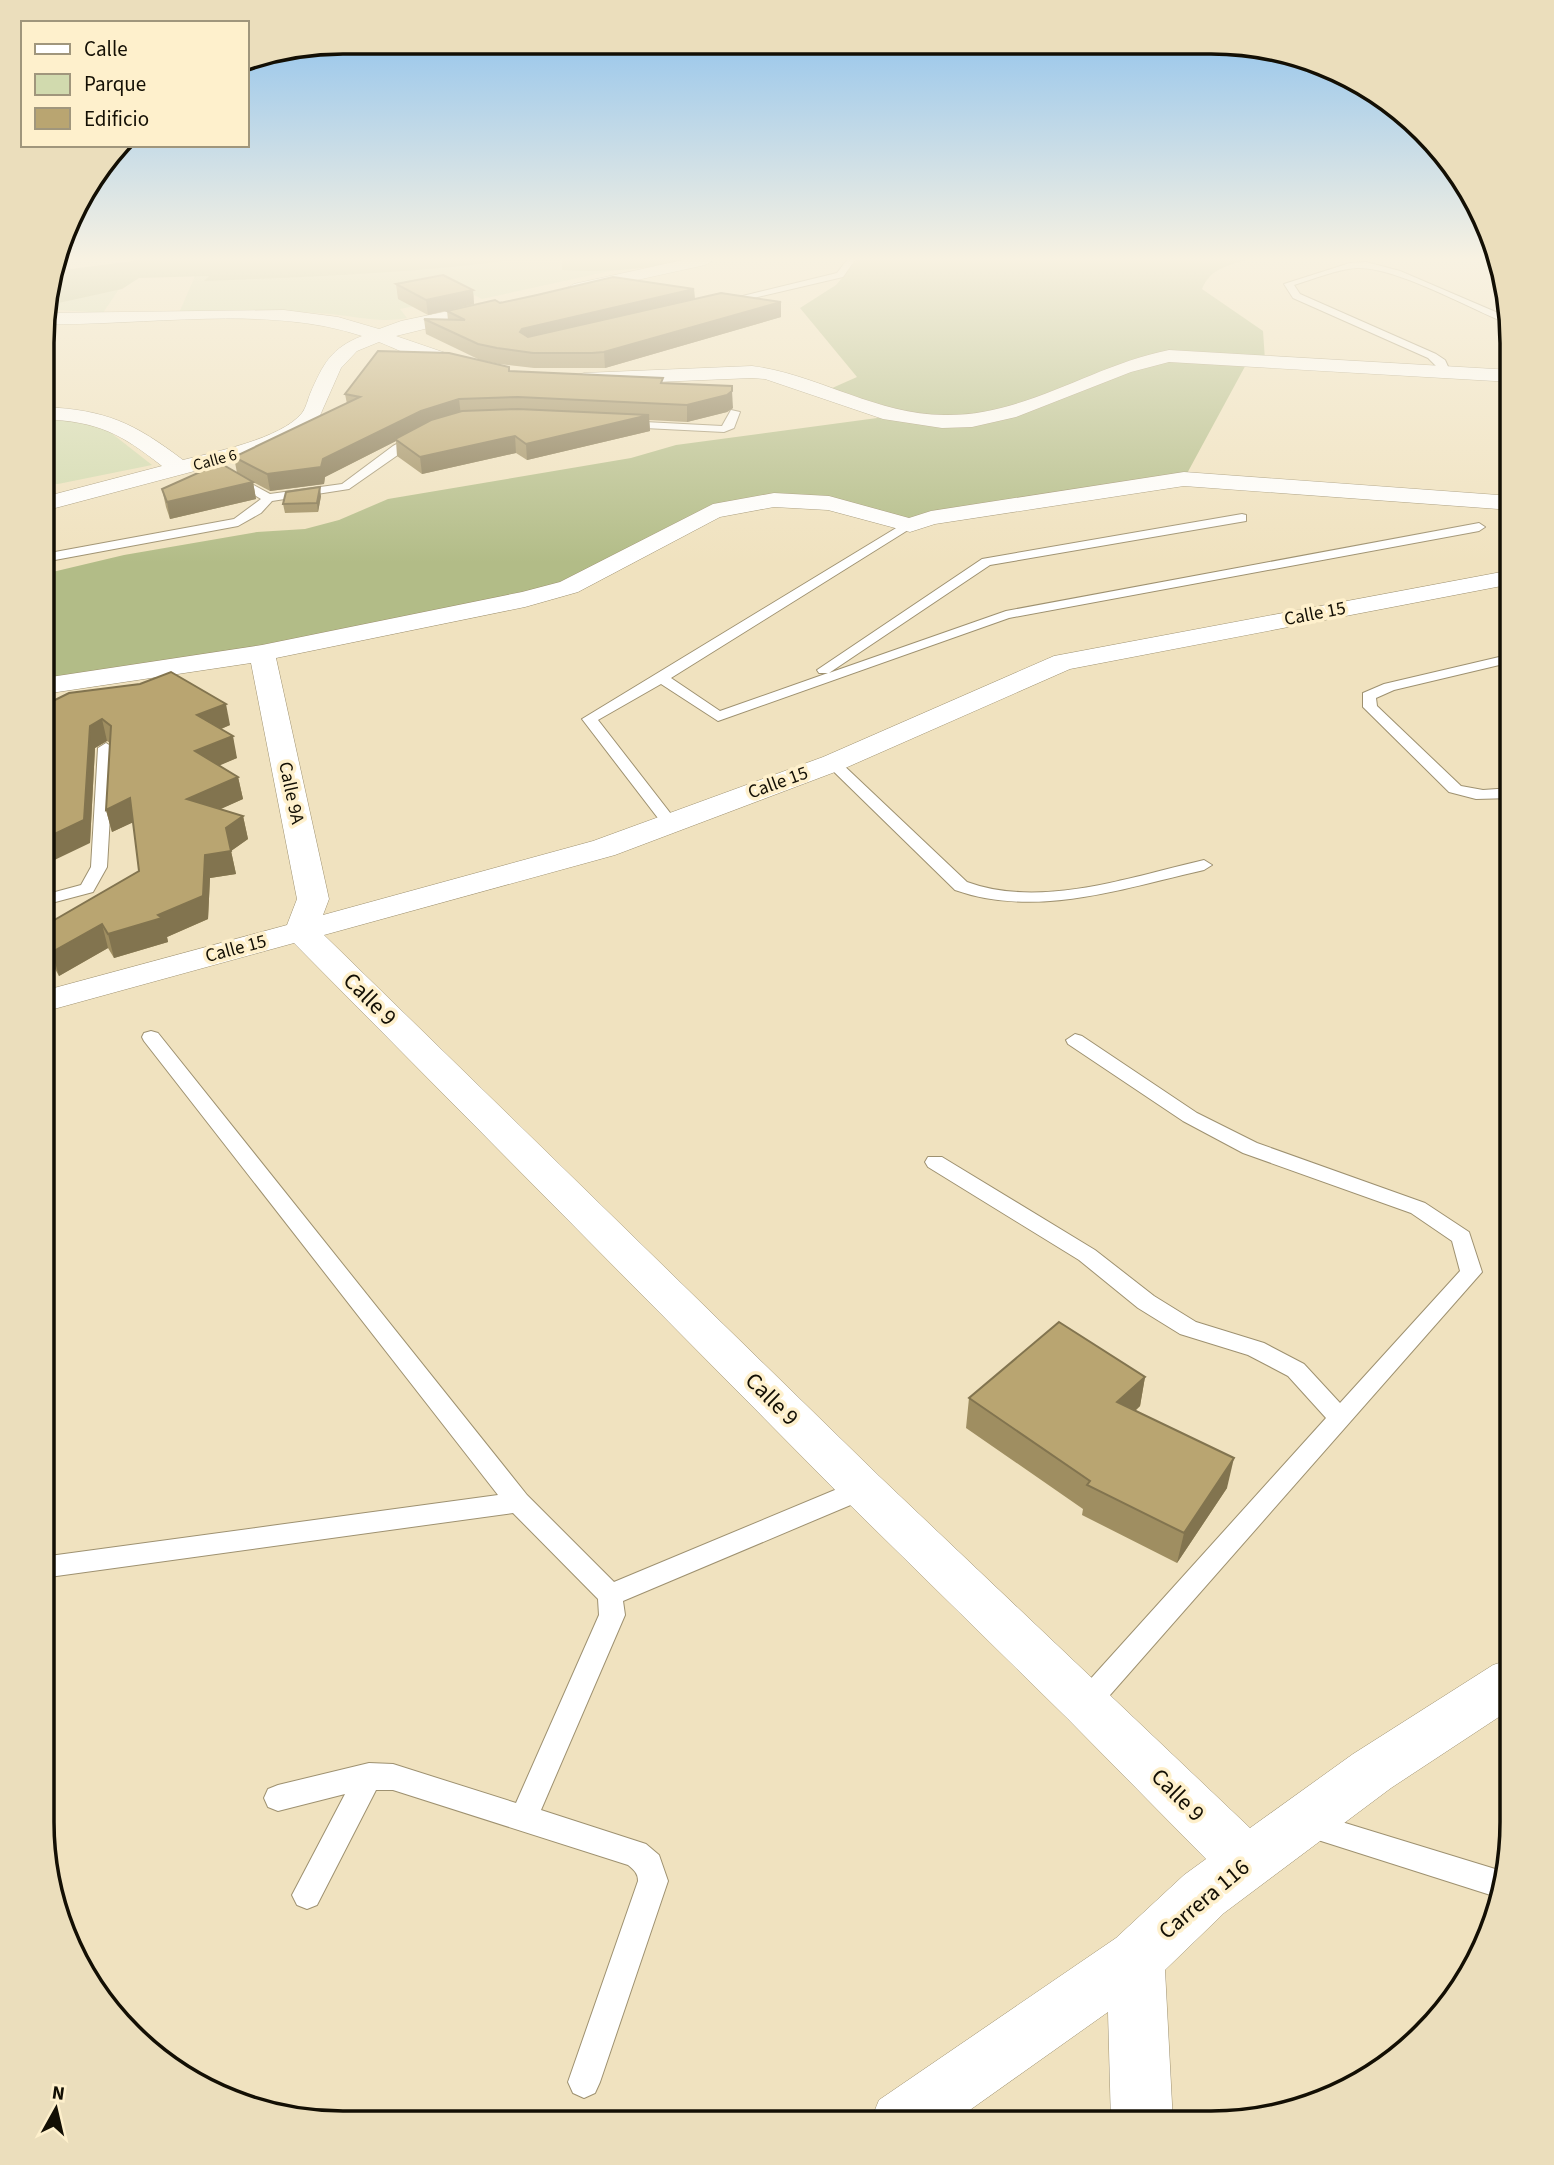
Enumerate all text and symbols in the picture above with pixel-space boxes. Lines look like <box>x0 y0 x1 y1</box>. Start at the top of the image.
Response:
legend <box>21 21 248 147</box>
text: Calle <box>84 34 128 64</box>
text: Parque <box>84 69 146 99</box>
text: Edificio <box>84 104 149 134</box>
street label: Calle 6 <box>191 444 239 476</box>
street label: Calle 15 <box>1282 595 1348 633</box>
street label: Calle 9A <box>271 759 311 827</box>
street label: Calle 15 <box>744 760 812 806</box>
street label: Calle 15 <box>202 928 270 970</box>
street label: Calle 9 <box>336 965 404 1033</box>
street label: Calle 9 <box>738 1365 806 1433</box>
street label: Calle 9 <box>1144 1761 1212 1829</box>
street label: Carrera 116 <box>1151 1851 1257 1947</box>
north arrow <box>21 2074 91 2144</box>
text: N <box>50 2079 66 2108</box>

